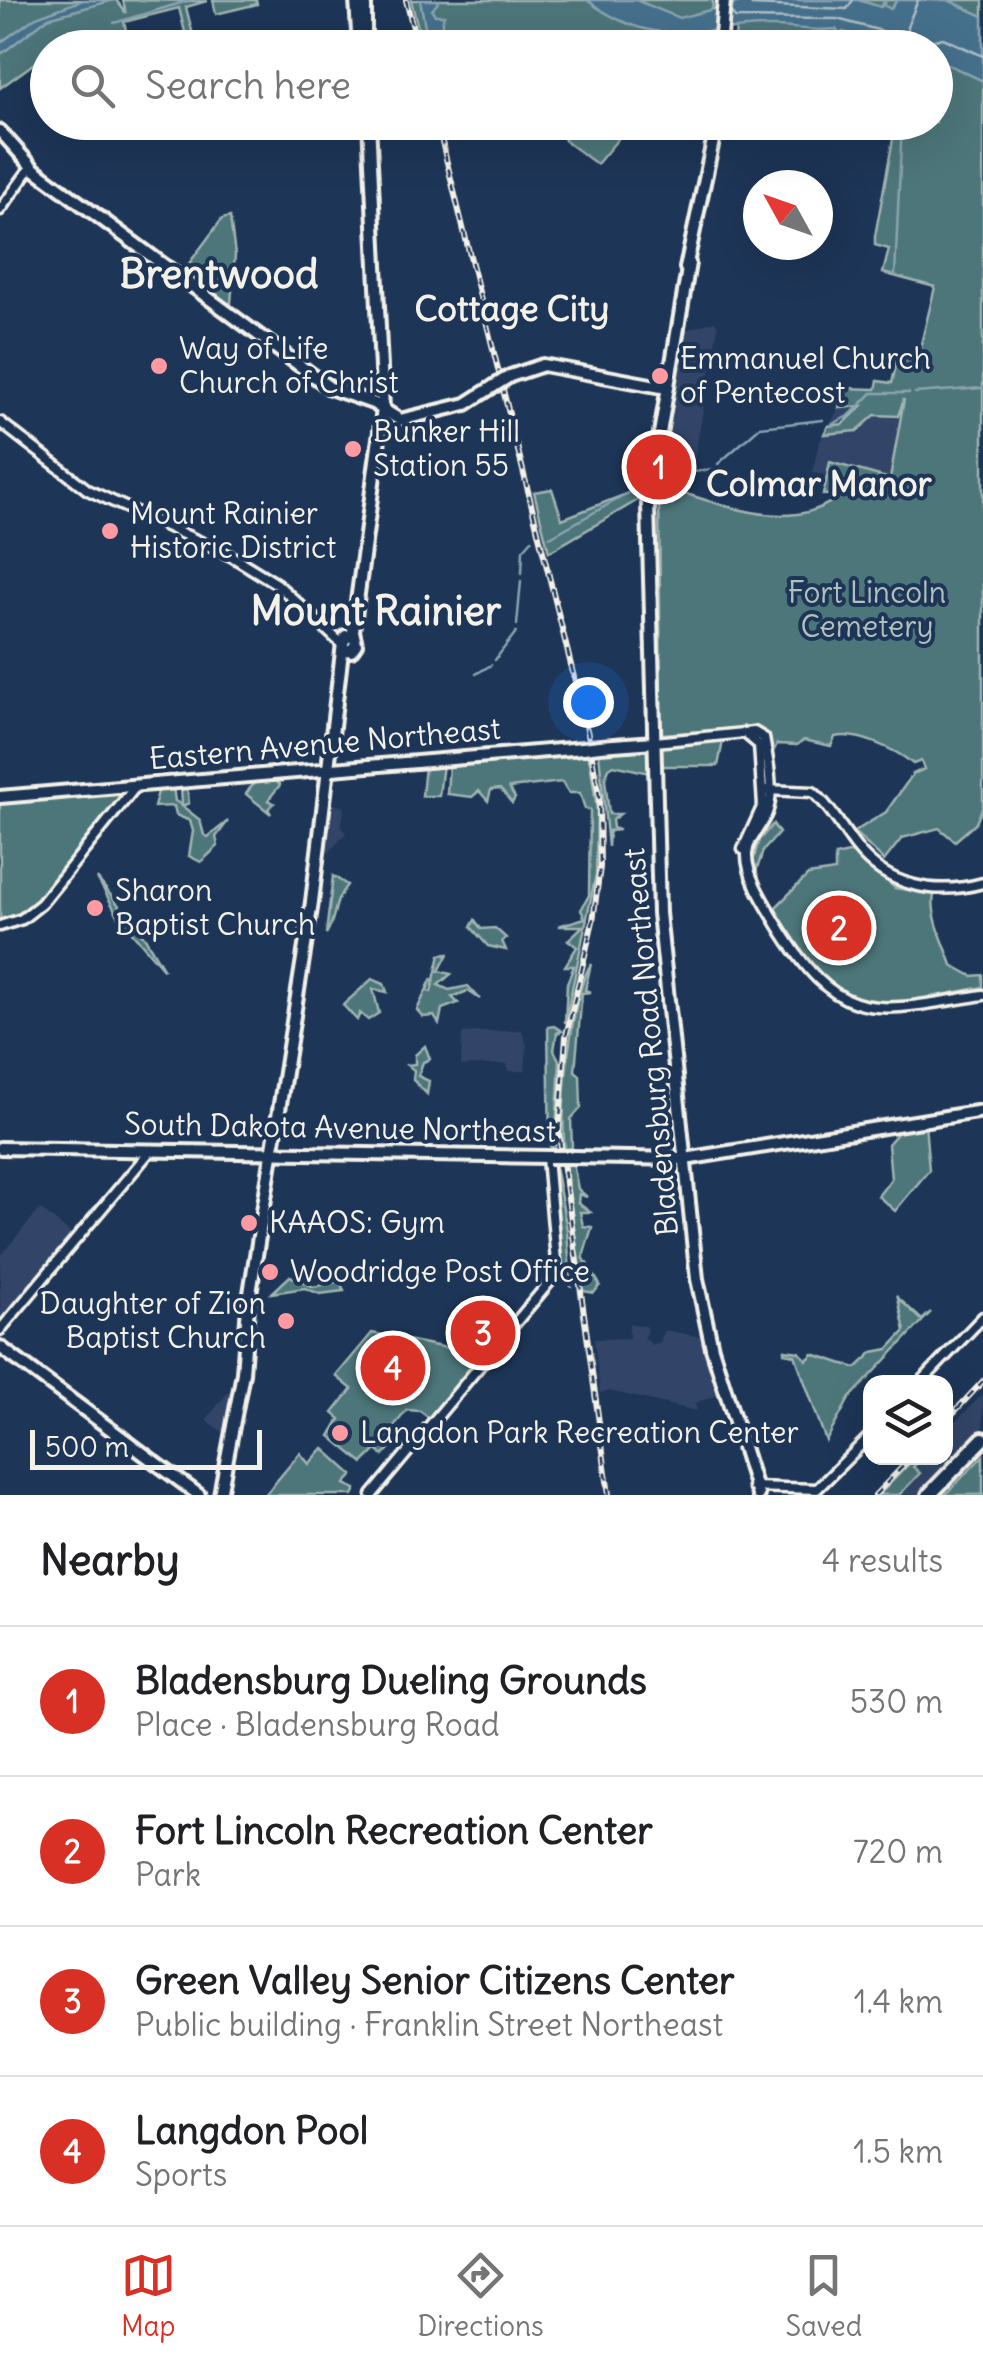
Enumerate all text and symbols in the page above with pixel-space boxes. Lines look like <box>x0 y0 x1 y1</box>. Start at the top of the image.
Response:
search box <box>30 30 953 140</box>
icon: search <box>65 58 120 113</box>
text: Search here <box>145 62 351 109</box>
north arrow <box>743 170 833 260</box>
district label: Brentwood <box>119 249 319 299</box>
district label: Cottage City <box>415 286 609 330</box>
place label: Way of Life Church of Christ <box>179 329 399 401</box>
place label: Emmanuel Church of Pentecost <box>680 339 931 411</box>
marker: Way of Life Church of Christ <box>148 355 170 377</box>
marker: Emmanuel Church of Pentecost <box>649 365 671 387</box>
place label: Bunker Hill Station 55 <box>373 412 520 484</box>
pin: 1 <box>626 430 692 504</box>
marker: Bunker Hill Station 55 <box>342 438 364 460</box>
district label: Colmar Manor <box>706 461 933 505</box>
place label: Mount Rainier Historic District <box>130 494 336 566</box>
marker: Mount Rainier Historic District <box>99 520 121 542</box>
park label: Fort Lincoln Cemetery <box>788 573 946 645</box>
district label: Mount Rainier <box>251 586 502 636</box>
your location <box>563 677 614 728</box>
street label: Eastern Avenue Northeast <box>148 709 502 777</box>
street label: Bladensburg Road Northeast <box>614 846 686 1238</box>
place label: Sharon Baptist Church <box>115 871 315 943</box>
pin: 2 <box>806 890 872 966</box>
marker: Sharon Baptist Church <box>84 897 106 919</box>
street label: South Dakota Avenue Northeast <box>124 1104 556 1150</box>
place label: KAAOS: Gym <box>269 1203 445 1241</box>
marker: KAAOS: Gym <box>238 1212 260 1234</box>
place label: Woodridge Post Office <box>290 1252 590 1290</box>
marker: Woodridge Post Office <box>259 1261 281 1283</box>
place label: Daughter of Zion Baptist Church <box>40 1284 266 1356</box>
pin: 3 <box>450 1296 516 1370</box>
marker: Daughter of Zion Baptist Church <box>275 1310 297 1332</box>
pin: 4 <box>360 1330 426 1406</box>
map controls <box>863 1375 953 1465</box>
button: layers <box>863 1375 953 1465</box>
place label: Langdon Park Recreation Center <box>360 1413 799 1451</box>
marker: Langdon Park Recreation Center <box>329 1422 351 1444</box>
scale bar <box>30 1425 262 1470</box>
text: 500 m <box>45 1429 129 1465</box>
text: Nearby <box>40 1534 179 1586</box>
text: 4 results <box>822 1540 943 1581</box>
text: Bladensburg Dueling Grounds <box>135 1657 647 1704</box>
text: 1 <box>66 1681 79 1722</box>
text: 530 m <box>850 1681 943 1722</box>
text: Place · Bladensburg Road <box>135 1704 500 1745</box>
text: Fort Lincoln Recreation Center <box>135 1807 653 1854</box>
text: 2 <box>64 1831 81 1872</box>
text: 720 m <box>853 1831 943 1872</box>
text: Park <box>135 1854 201 1895</box>
text: Green Valley Senior Citizens Center <box>135 1957 735 2004</box>
text: 3 <box>63 1981 82 2022</box>
text: 1.4 km <box>854 1981 943 2022</box>
text: Public building · Franklin Street Northeast <box>135 2004 723 2045</box>
text: Langdon Pool <box>135 2107 368 2154</box>
text: 4 <box>63 2131 82 2172</box>
text: 1.5 km <box>853 2131 943 2172</box>
text: Sports <box>135 2154 227 2195</box>
tab: Map <box>121 2248 176 2344</box>
tab: Directions <box>417 2248 544 2344</box>
tab: Saved <box>785 2248 862 2344</box>

